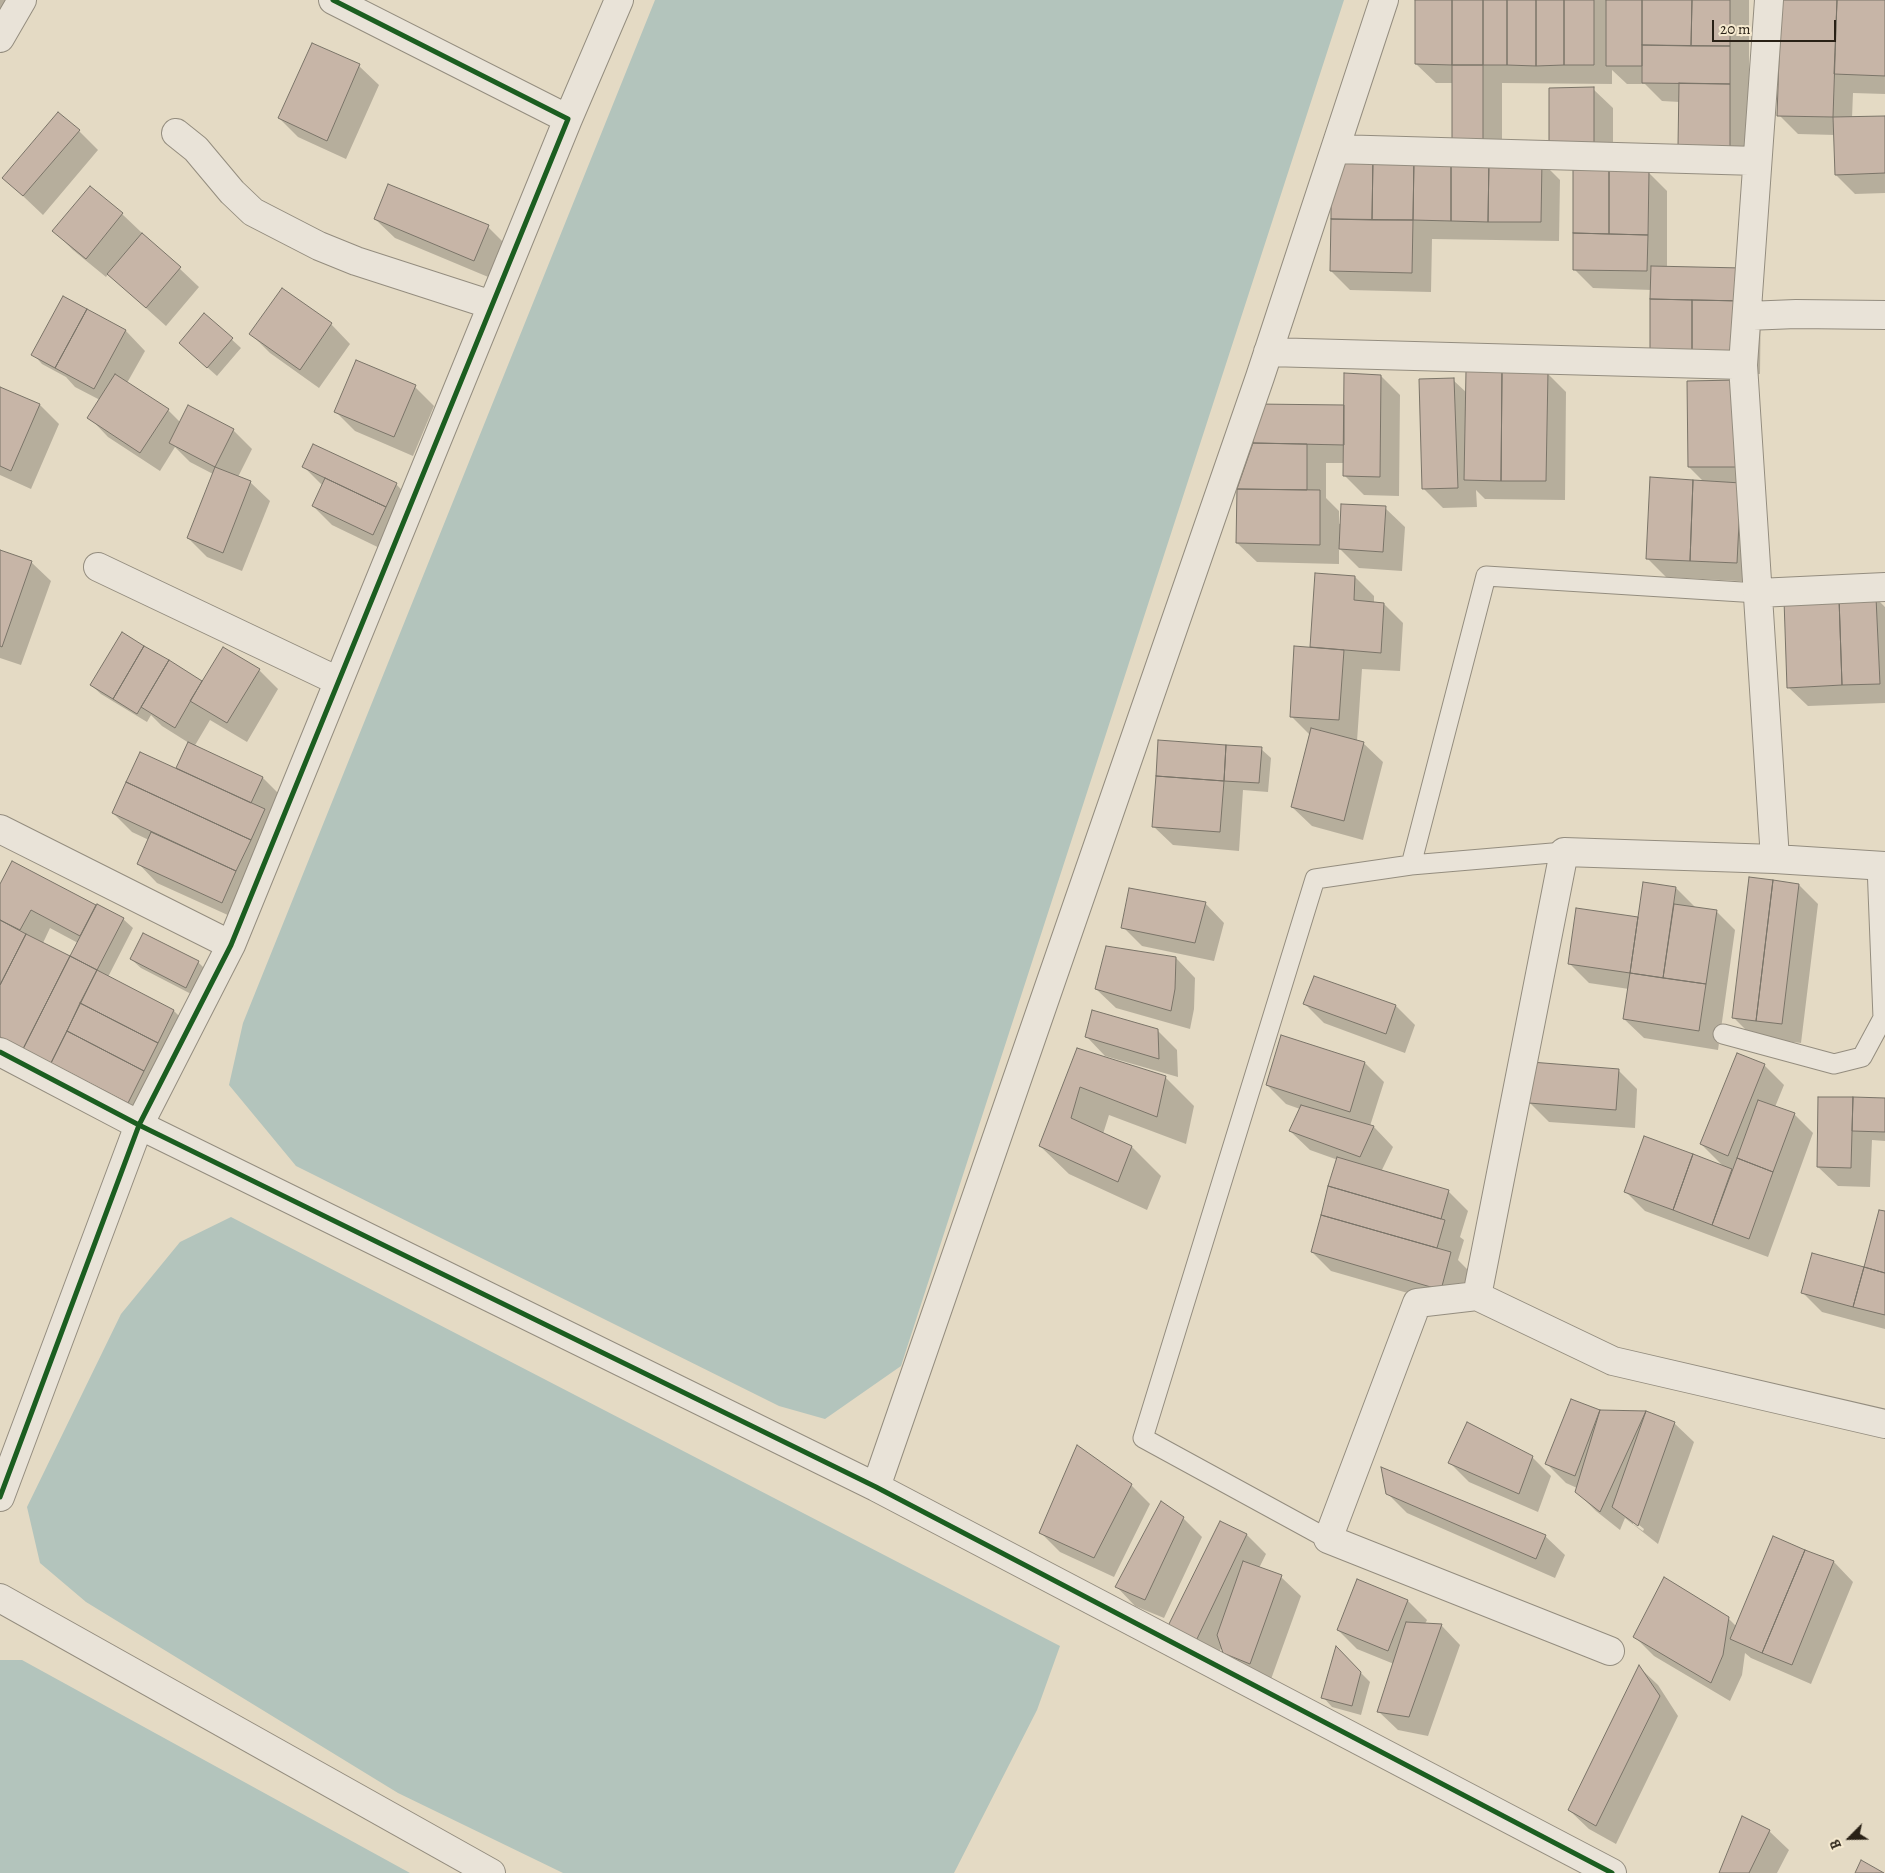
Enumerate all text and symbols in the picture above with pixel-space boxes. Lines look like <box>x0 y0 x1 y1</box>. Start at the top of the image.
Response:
scale bar <box>1715 10 1839 42</box>
text: 20 m <box>1720 19 1751 39</box>
north arrow <box>1825 1813 1875 1863</box>
text: B <box>1825 1836 1846 1852</box>

